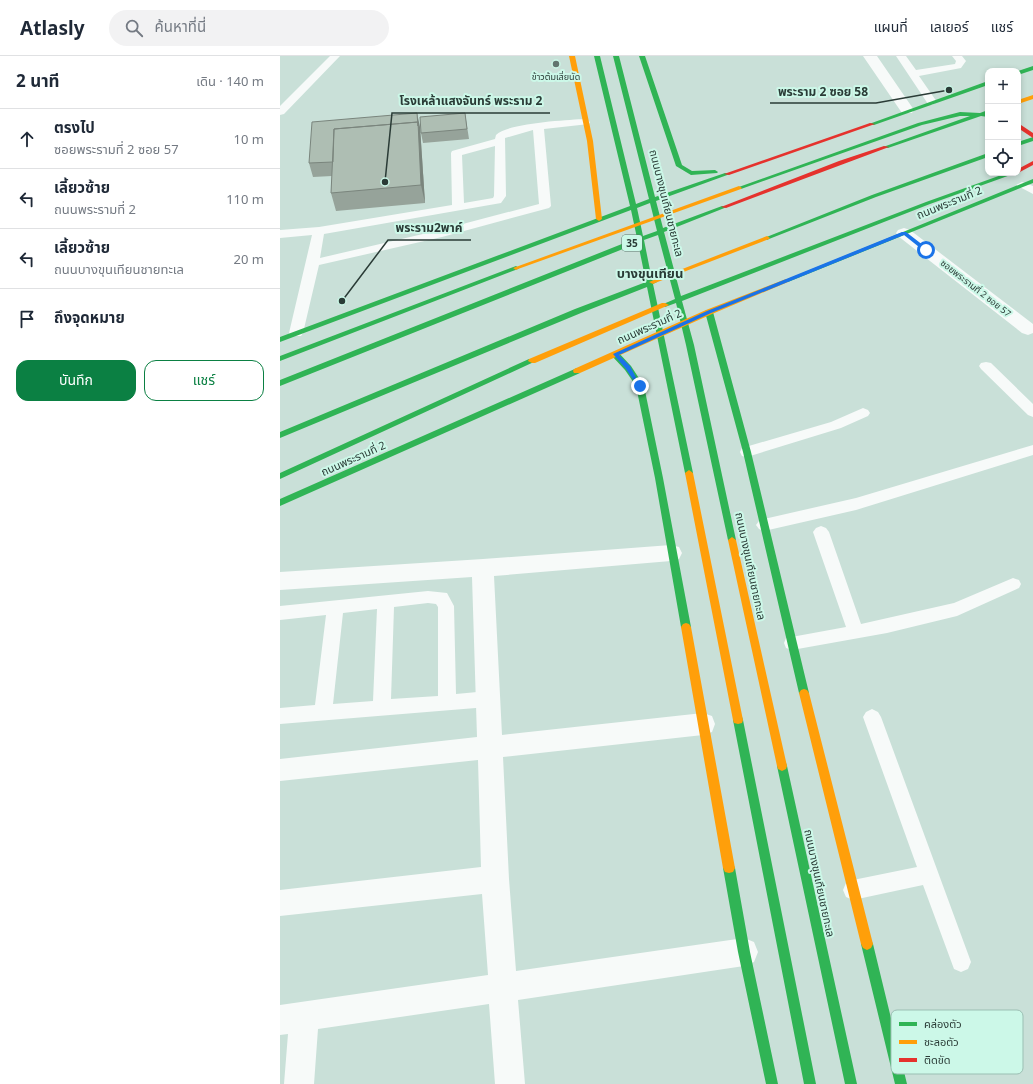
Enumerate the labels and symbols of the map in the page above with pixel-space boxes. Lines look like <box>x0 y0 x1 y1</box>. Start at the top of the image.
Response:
marker: ข้าวต้มเสี่ยนัด <box>551 59 561 69</box>
place label: ข้าวต้มเสี่ยนัด <box>532 70 580 83</box>
callout: พระราม 2 ซอย 58 <box>770 79 876 103</box>
text: พระราม 2 ซอย 58 <box>778 83 868 100</box>
callout: โรงเหล้าแสงจันทร์ พระราม 2 <box>392 89 550 113</box>
text: โรงเหล้าแสงจันทร์ พระราม 2 <box>400 92 543 109</box>
street label: ถนนบางขุนเทียนชายทะเล <box>646 148 688 258</box>
street label: ถนนพระรามที่ 2 <box>914 182 984 222</box>
callout: พระราม2พาค์ <box>388 216 471 240</box>
text: พระราม2พาค์ <box>396 219 463 236</box>
road number: 35 <box>622 235 642 251</box>
route start <box>917 241 935 259</box>
street label: ซอยพระรามที่ 2 ซอย 57 <box>938 256 1014 320</box>
district label: บางขุนเทียน <box>617 264 683 282</box>
street label: ถนนพระรามที่ 2 <box>614 305 684 347</box>
route end <box>631 377 649 395</box>
street label: ถนนพระรามที่ 2 <box>318 437 388 479</box>
street label: ถนนบางขุนเทียนชายทะเล <box>732 511 770 621</box>
street label: ถนนบางขุนเทียนชายทะเล <box>801 828 839 938</box>
legend <box>891 1010 1023 1074</box>
text: คล่องตัว <box>924 1016 962 1031</box>
text: ชะลอตัว <box>924 1034 959 1049</box>
text: ติดขัด <box>924 1052 951 1067</box>

